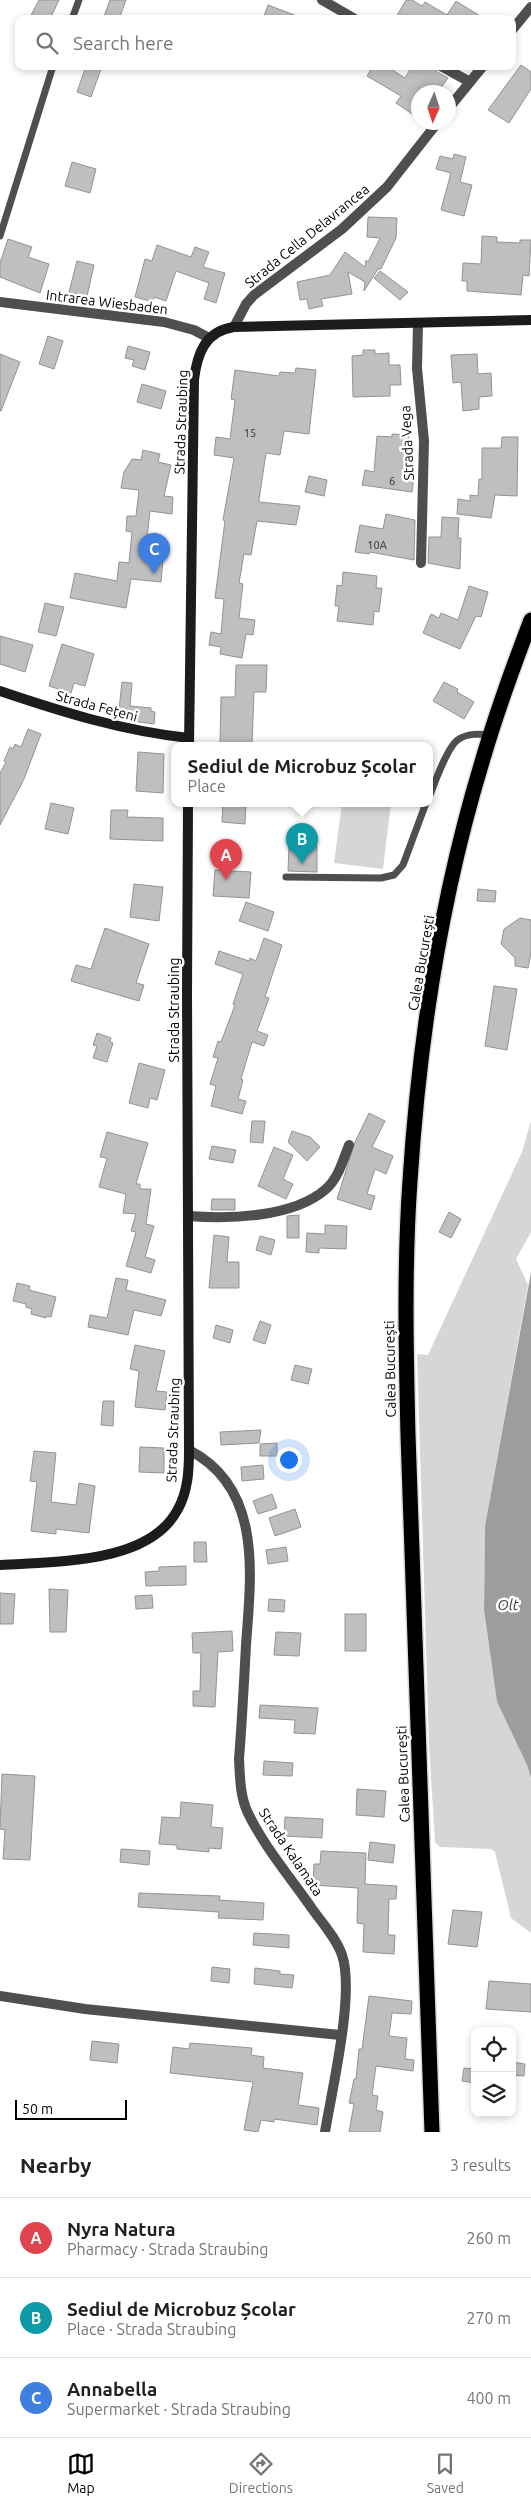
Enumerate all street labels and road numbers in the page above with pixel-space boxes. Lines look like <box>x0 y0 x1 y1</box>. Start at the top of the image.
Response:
street label: Strada Cella Delavrancea <box>242 181 372 291</box>
street label: Intrarea Wiesbaden <box>45 287 169 317</box>
street label: Strada Straubing <box>171 369 191 475</box>
street label: Strada Vega <box>397 405 417 481</box>
street label: Strada Fețeni <box>55 687 139 725</box>
street label: Calea București <box>405 914 437 1012</box>
street label: Strada Straubing <box>166 958 182 1062</box>
street label: Calea București <box>381 1320 399 1418</box>
street label: Strada Straubing <box>163 1377 183 1483</box>
street label: Calea București <box>393 1725 413 1823</box>
street label: Strada Kalamata <box>256 1805 326 1899</box>

